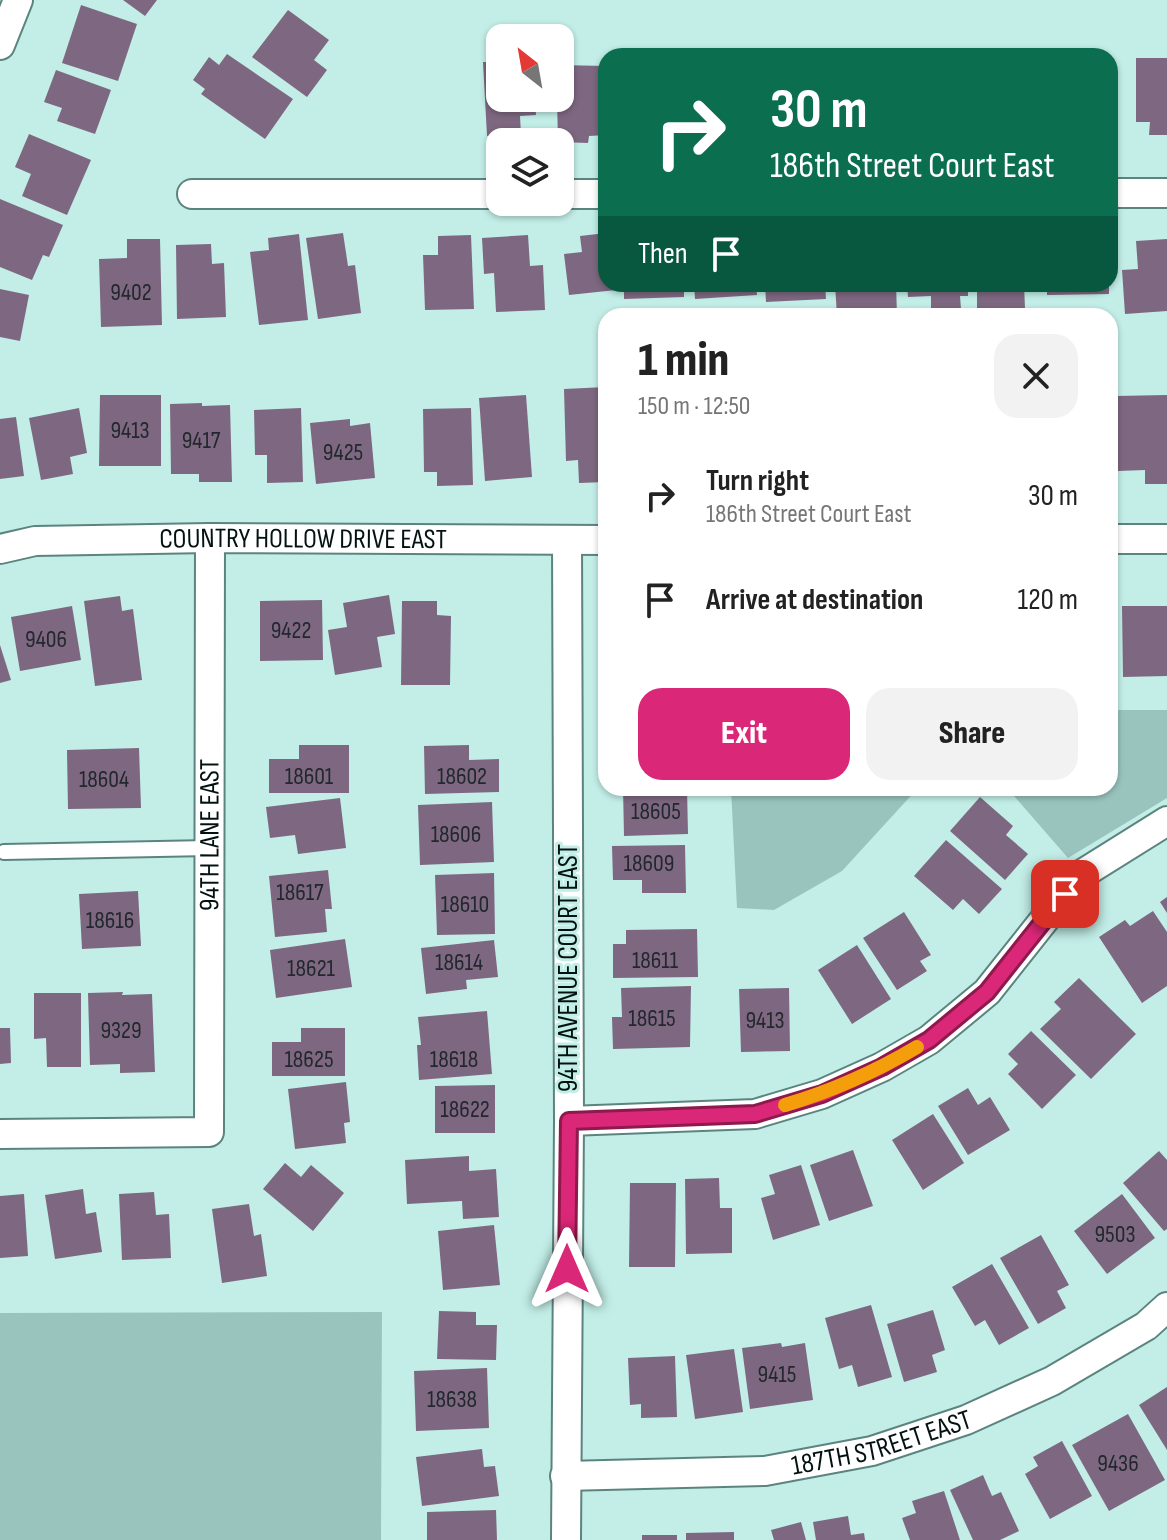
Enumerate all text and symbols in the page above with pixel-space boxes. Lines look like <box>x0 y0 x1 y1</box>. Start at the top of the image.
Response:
north arrow <box>486 24 574 112</box>
map controls <box>486 24 574 216</box>
text: 30 m <box>770 77 868 144</box>
icon: right <box>638 80 742 184</box>
button: layers <box>486 128 574 216</box>
text: 186th Street Court East <box>770 145 1055 188</box>
icon: arrive <box>704 232 748 276</box>
text: Then <box>638 236 688 272</box>
house number: 9402 <box>110 278 152 307</box>
text: 1 min <box>638 332 729 389</box>
button: close <box>994 334 1078 418</box>
text: 150 m · 12:50 <box>638 391 750 422</box>
house number: 9413 <box>110 416 150 445</box>
house number: 9417 <box>182 426 221 455</box>
house number: 9425 <box>323 438 363 467</box>
text: Turn right <box>706 463 809 499</box>
icon: right <box>638 474 682 518</box>
text: 30 m <box>1028 478 1078 514</box>
text: 186th Street Court East <box>706 499 912 530</box>
street label: COUNTRY HOLLOW DRIVE EAST <box>159 521 447 556</box>
icon: arrive <box>638 578 682 622</box>
text: Arrive at destination <box>706 582 923 618</box>
text: 120 m <box>1017 582 1078 618</box>
house number: 9422 <box>271 616 311 645</box>
house number: 9406 <box>25 625 67 654</box>
button: Exit <box>638 688 850 780</box>
button: Share <box>866 688 1078 780</box>
street label: 94TH LANE EAST <box>193 759 226 911</box>
house number: 18601 <box>285 762 334 791</box>
house number: 18602 <box>437 762 487 791</box>
house number: 18604 <box>79 765 129 794</box>
house number: 18605 <box>631 797 681 826</box>
house number: 18606 <box>431 820 481 849</box>
street label: 94TH AVENUE COURT EAST <box>552 844 585 1092</box>
house number: 18609 <box>624 849 674 878</box>
pin <box>1031 860 1099 928</box>
icon: arrive <box>1043 872 1087 916</box>
house number: 18617 <box>276 878 324 907</box>
house number: 18610 <box>441 890 489 919</box>
house number: 18616 <box>86 906 134 935</box>
house number: 18611 <box>632 946 679 975</box>
house number: 18614 <box>435 948 483 977</box>
house number: 18621 <box>287 954 336 983</box>
house number: 18615 <box>628 1004 676 1033</box>
house number: 9413 <box>745 1006 785 1035</box>
house number: 9329 <box>100 1016 142 1045</box>
house number: 18625 <box>284 1045 334 1074</box>
house number: 18618 <box>430 1045 478 1074</box>
house number: 18622 <box>440 1095 490 1124</box>
house number: 9503 <box>1094 1220 1136 1249</box>
position arrow <box>525 1227 609 1311</box>
house number: 9415 <box>758 1360 796 1389</box>
house number: 18638 <box>427 1385 477 1414</box>
street label: 187TH STREET EAST <box>789 1403 976 1482</box>
house number: 9436 <box>1097 1449 1139 1478</box>

